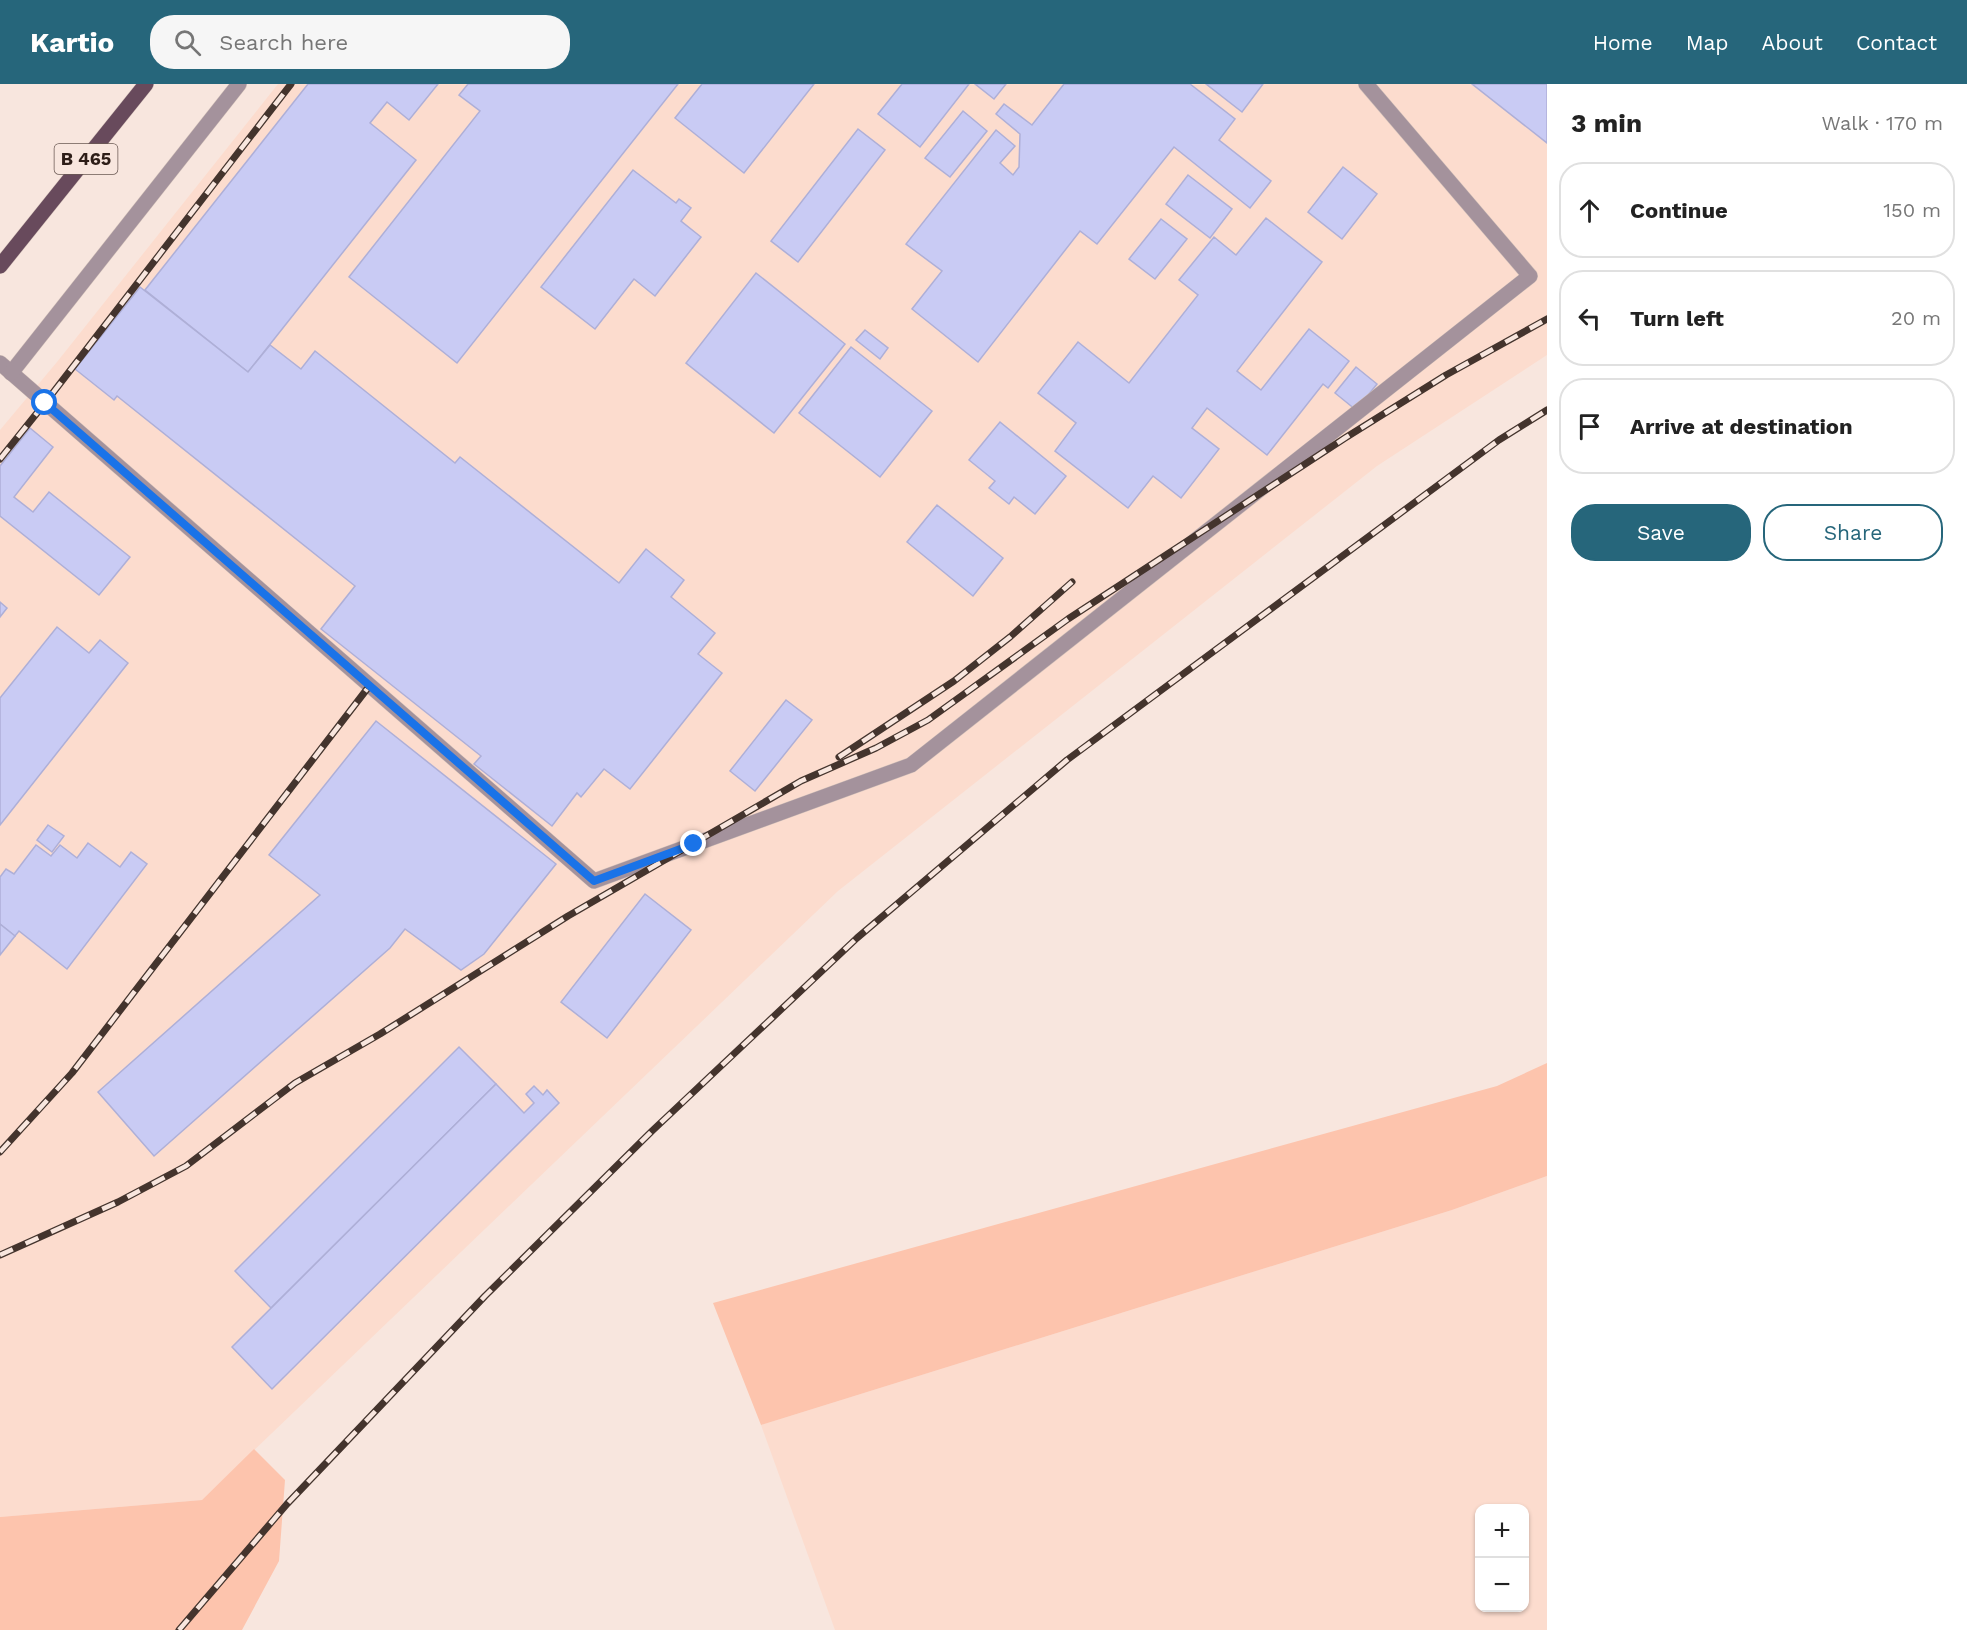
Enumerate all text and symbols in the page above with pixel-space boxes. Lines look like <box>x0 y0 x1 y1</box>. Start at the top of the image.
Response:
search box <box>150 15 570 69</box>
text: Kartio <box>30 26 114 59</box>
icon: search <box>171 26 204 59</box>
text: Search here <box>219 30 348 55</box>
text: Home <box>1593 30 1653 55</box>
text: Map <box>1686 30 1729 55</box>
text: About <box>1762 30 1823 55</box>
text: Contact <box>1856 30 1937 55</box>
text: 3 min <box>1571 108 1642 138</box>
text: Walk · 170 m <box>1822 111 1943 135</box>
road number: B 465 <box>54 144 118 174</box>
icon: ahead <box>1573 194 1606 227</box>
text: Continue <box>1630 198 1728 223</box>
text: 150 m <box>1883 198 1941 222</box>
icon: left <box>1573 302 1606 335</box>
text: Turn left <box>1630 306 1724 331</box>
text: 20 m <box>1891 306 1941 330</box>
route start <box>31 389 57 415</box>
icon: arrive <box>1573 410 1606 443</box>
text: Arrive at destination <box>1630 414 1853 439</box>
button: Save <box>1571 504 1751 561</box>
button: Share <box>1763 504 1943 561</box>
route end <box>680 830 706 856</box>
map controls <box>1475 1504 1529 1612</box>
button: + <box>1475 1504 1529 1558</box>
button: − <box>1475 1558 1529 1612</box>

